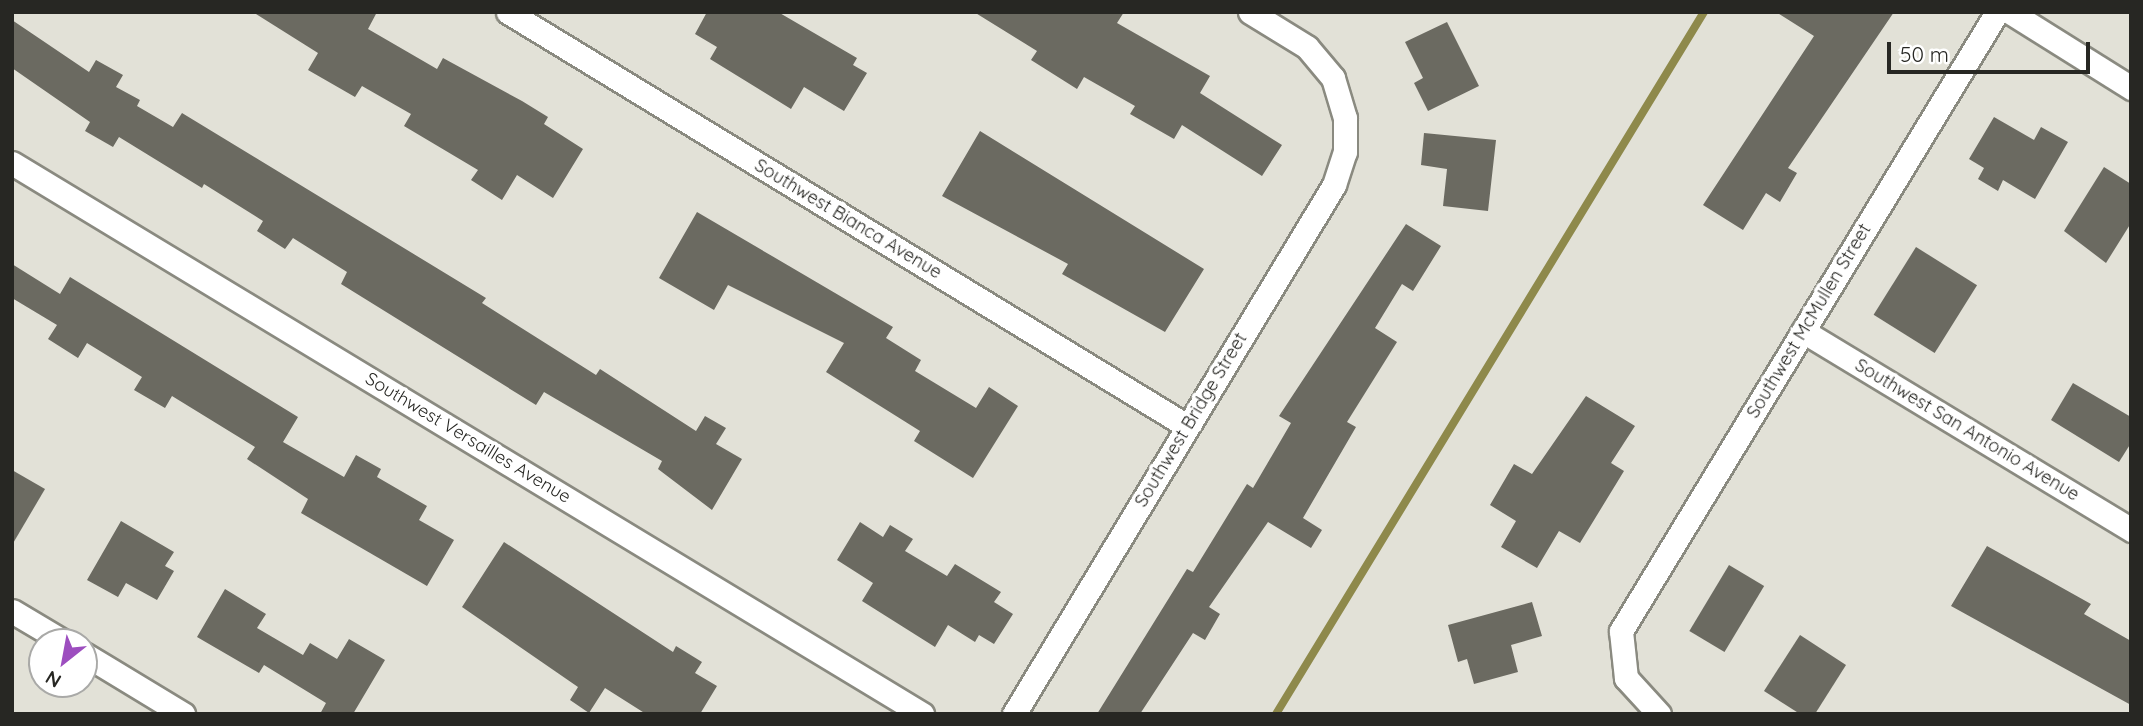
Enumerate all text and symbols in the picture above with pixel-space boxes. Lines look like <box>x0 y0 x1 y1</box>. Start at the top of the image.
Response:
scale bar <box>1891 28 2094 72</box>
text: 50 m <box>1900 41 1949 67</box>
street label: Southwest Bianca Avenue <box>751 155 945 283</box>
street label: Southwest McMullen Street <box>1742 220 1876 422</box>
street label: Southwest Bridge Street <box>1130 329 1252 511</box>
street label: Southwest San Antonio Avenue <box>1851 354 2083 506</box>
street label: Southwest Versailles Avenue <box>361 368 575 508</box>
north arrow <box>28 628 98 698</box>
text: N <box>41 665 65 693</box>

